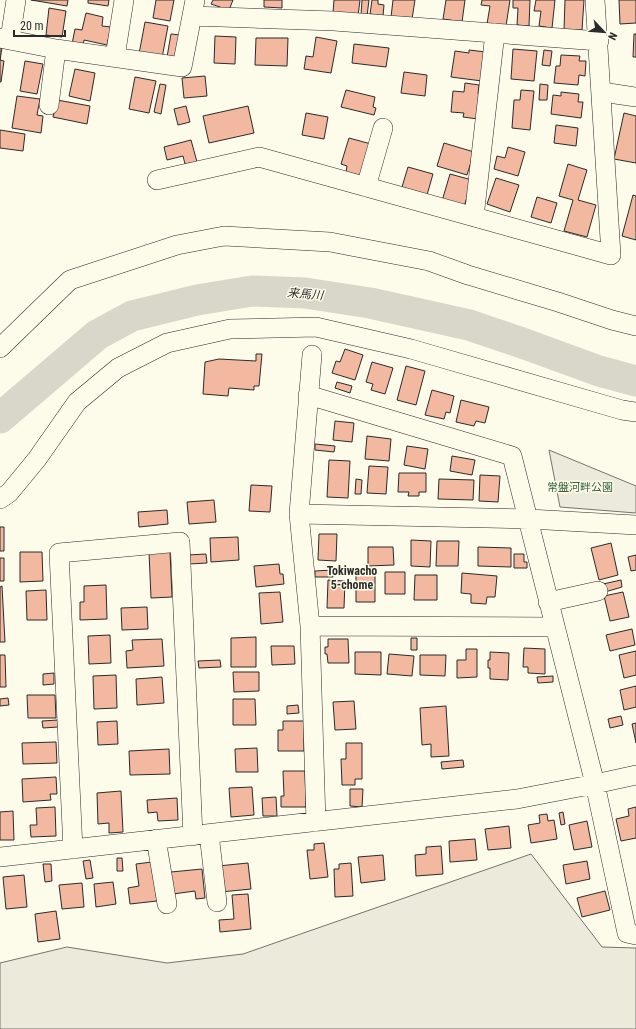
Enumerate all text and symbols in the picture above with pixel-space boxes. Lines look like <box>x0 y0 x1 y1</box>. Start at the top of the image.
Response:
scale bar <box>14 12 65 38</box>
north arrow <box>584 12 624 52</box>
text: 20 m <box>20 19 44 33</box>
text: N <box>605 30 620 42</box>
water label: 来馬川 <box>286 285 326 303</box>
park label: 常盤河畔公園 <box>547 481 613 494</box>
district label: Tokiwacho 5-chome <box>327 564 377 592</box>

